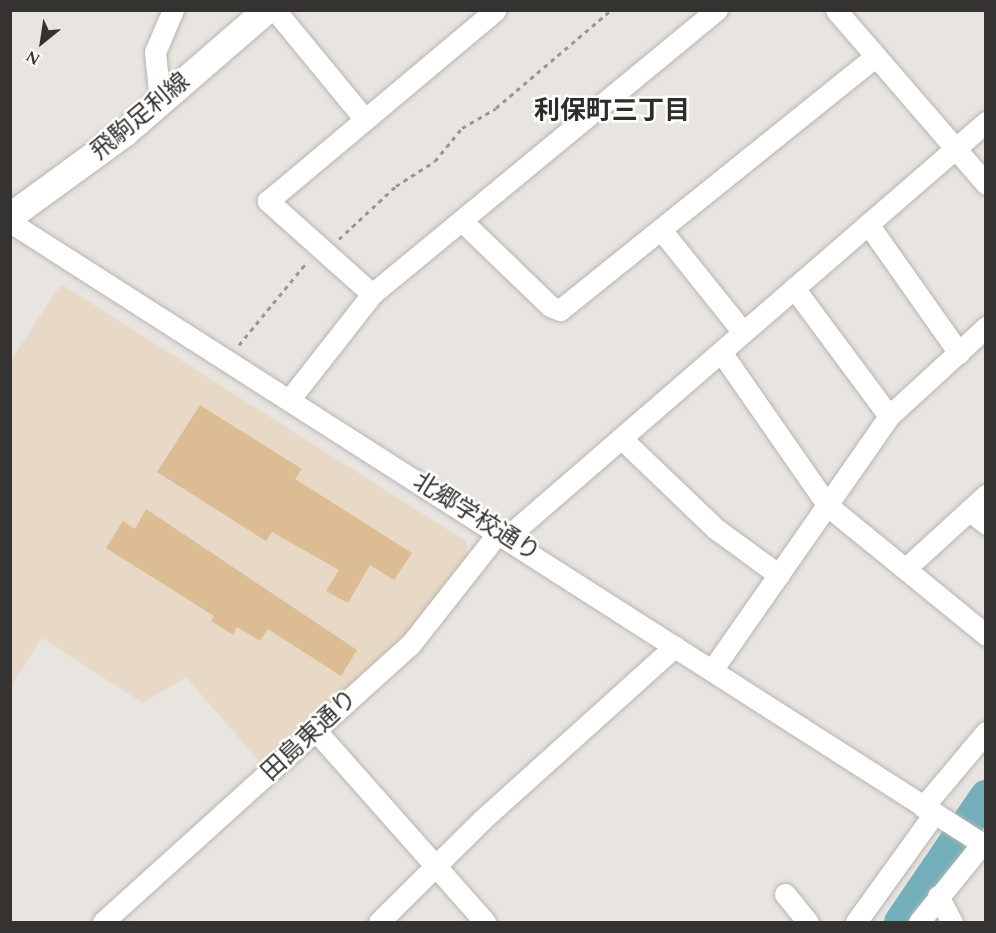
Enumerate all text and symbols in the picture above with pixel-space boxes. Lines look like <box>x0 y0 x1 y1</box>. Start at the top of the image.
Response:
north arrow <box>12 12 72 72</box>
text: N <box>21 44 45 71</box>
street label: 飛駒足利線 <box>86 67 196 167</box>
district label: 利保町三丁目 <box>534 96 690 128</box>
street label: 北郷学校通り <box>407 468 545 568</box>
street label: 田島東通り <box>256 685 364 787</box>

